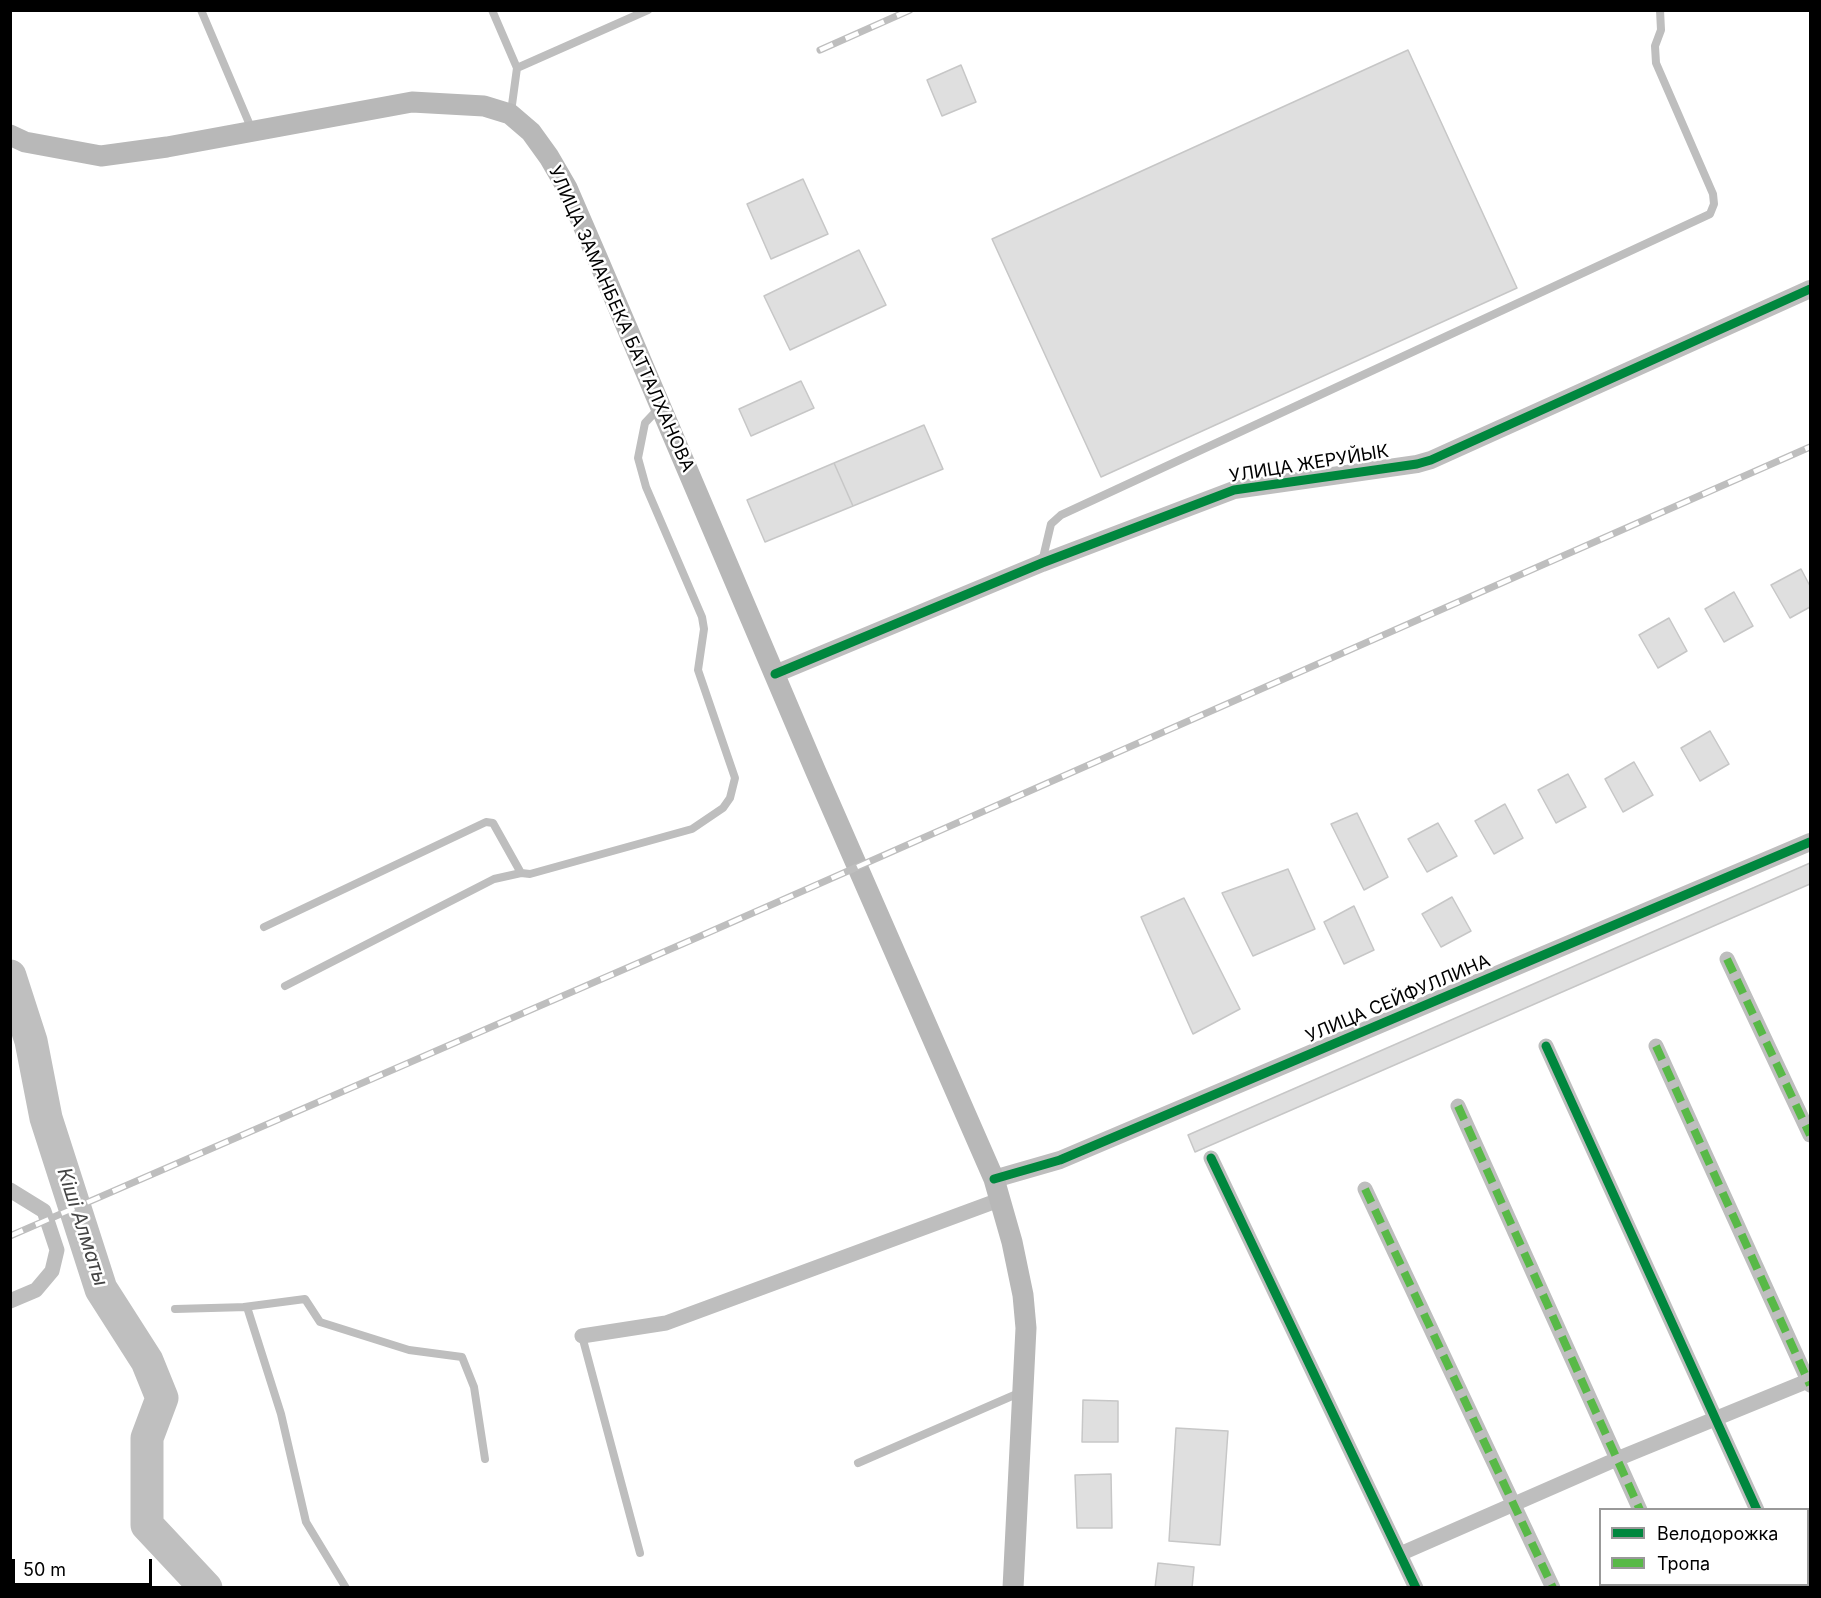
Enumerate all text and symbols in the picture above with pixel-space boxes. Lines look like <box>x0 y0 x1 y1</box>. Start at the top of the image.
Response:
street label: УЛИЦА ЗАМАНБЕКА БАТТАЛХАНОВА <box>544 163 698 475</box>
street label: УЛИЦА ЖЕРУЙЫК <box>1228 441 1390 487</box>
street label: УЛИЦА СЕЙФУЛЛИНА <box>1303 950 1493 1048</box>
water label: Кіші Алматы <box>52 1165 112 1289</box>
legend <box>1599 1508 1809 1586</box>
text: Велодорожка <box>1657 1523 1778 1544</box>
scale bar <box>15 1547 154 1585</box>
text: Тропа <box>1657 1553 1710 1574</box>
text: 50 m <box>23 1559 66 1580</box>

